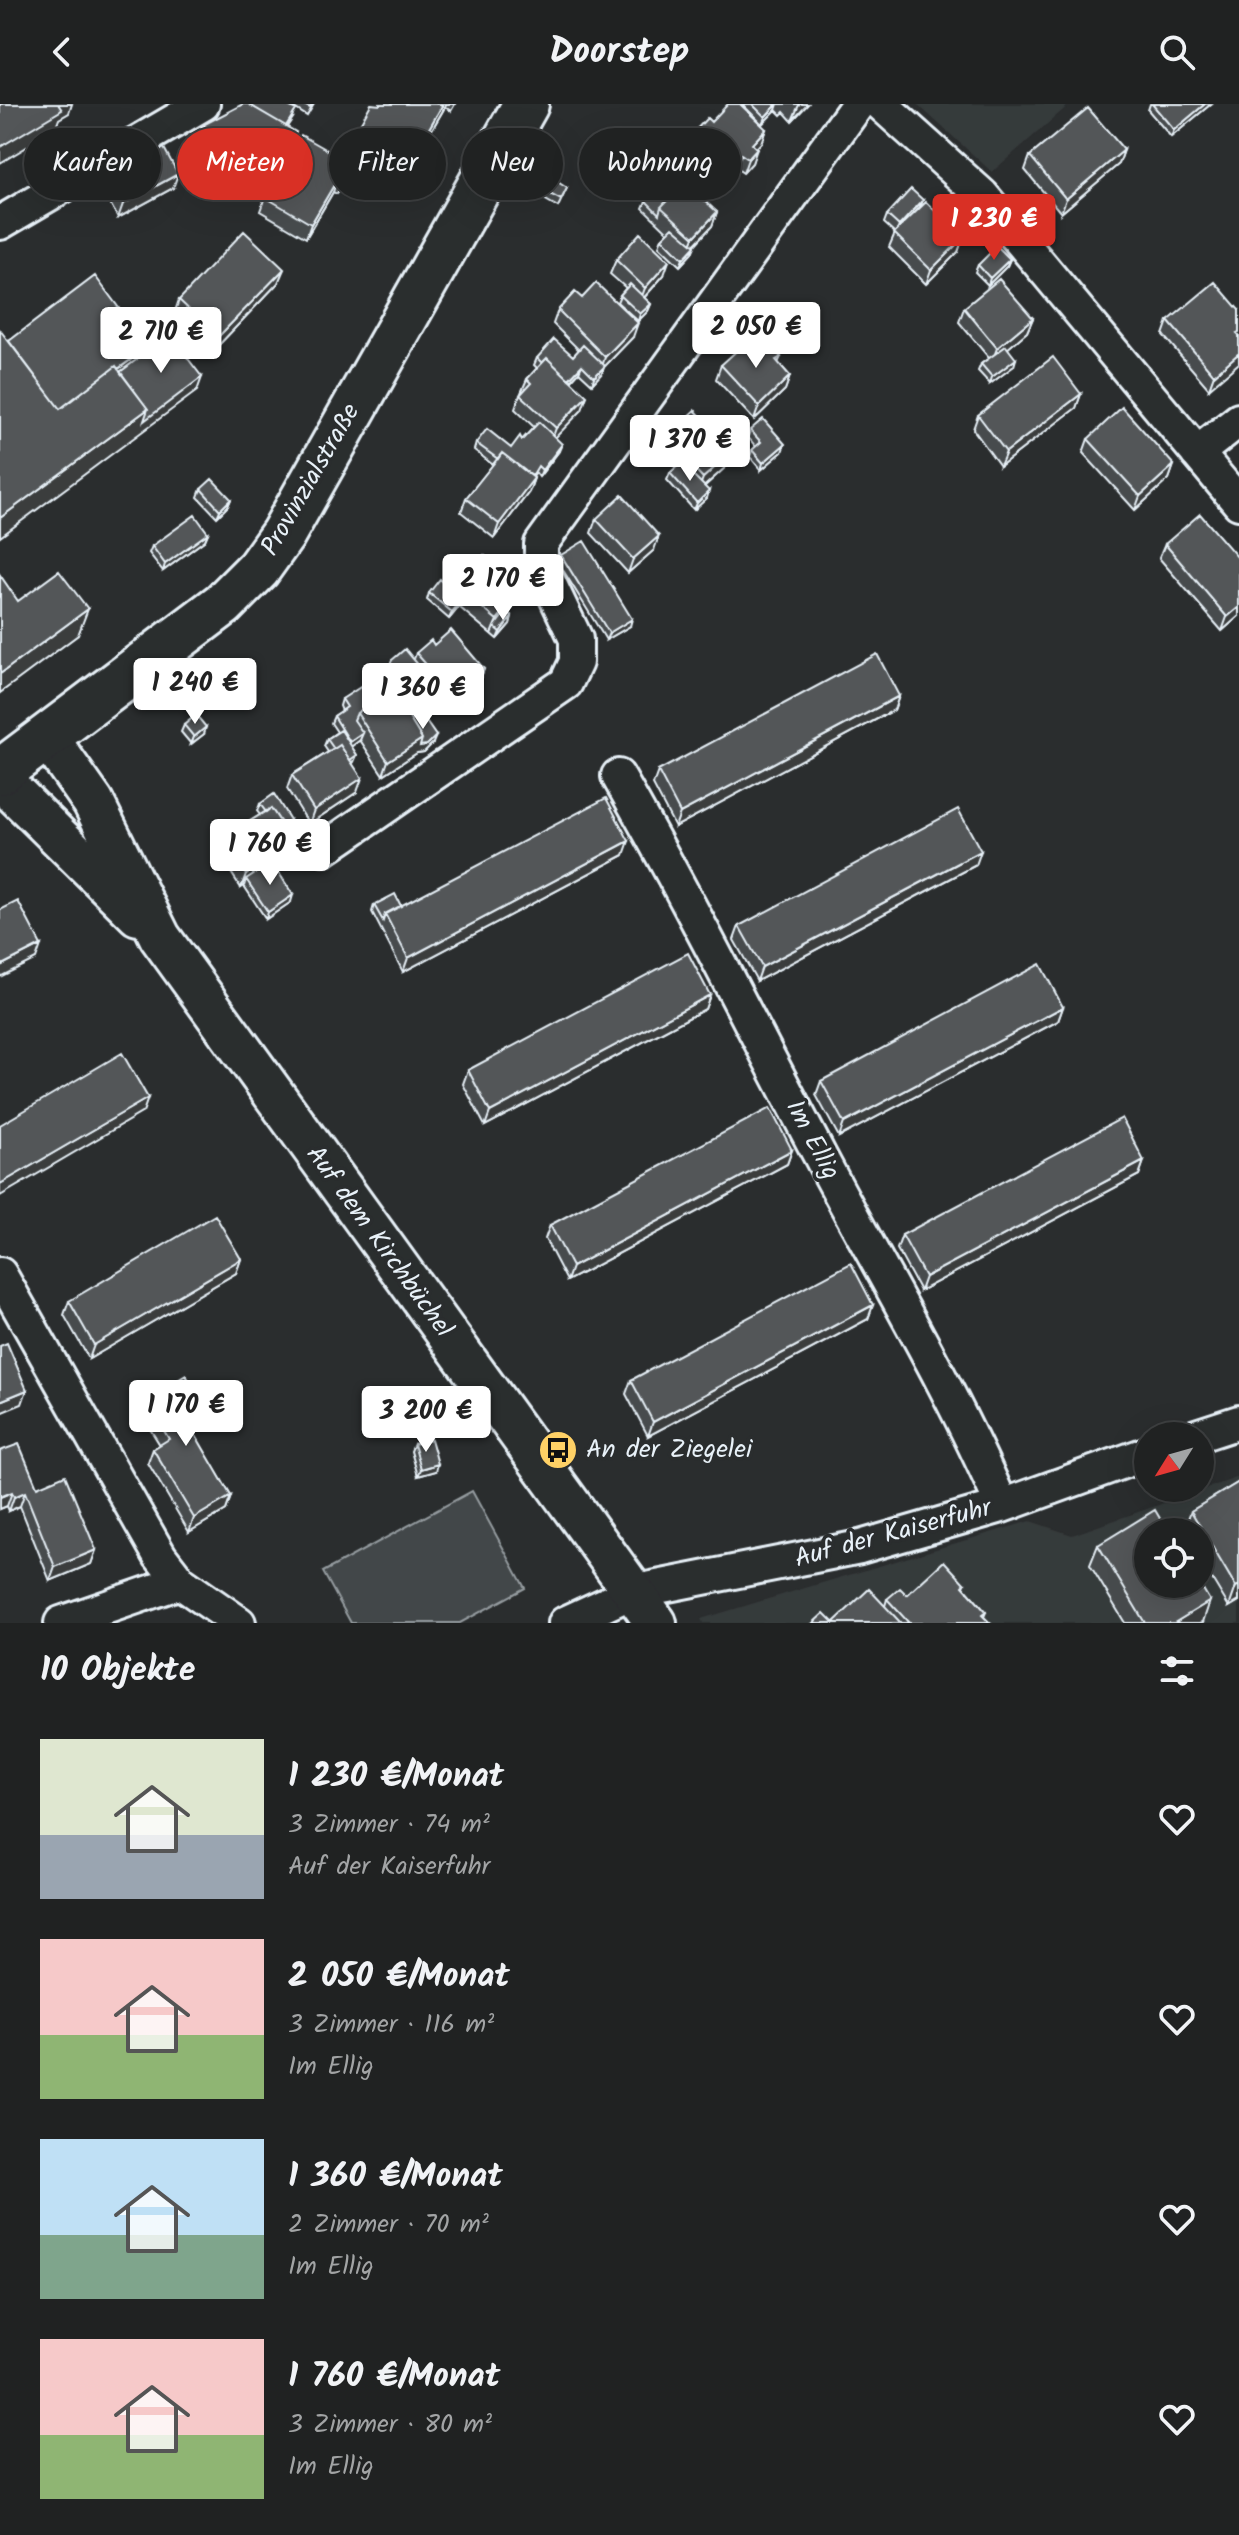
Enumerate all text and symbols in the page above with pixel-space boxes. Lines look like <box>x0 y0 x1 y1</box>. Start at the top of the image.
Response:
text: Doorstep <box>550 24 689 81</box>
icon: back <box>40 30 84 74</box>
icon: search <box>1155 30 1199 74</box>
chip: Kaufen <box>24 128 161 200</box>
chip: Mieten <box>177 128 313 200</box>
chip: Filter <box>329 128 446 200</box>
chip: Neu <box>462 128 563 200</box>
chip: Wohnung <box>579 128 741 200</box>
pin: 1 230 € <box>920 194 1068 262</box>
text: 1 230 € <box>950 199 1038 241</box>
pin: 2 050 € <box>682 302 830 370</box>
pin: 2 710 € <box>87 307 235 375</box>
text: 2 050 € <box>710 307 802 349</box>
text: 2 710 € <box>118 312 204 354</box>
street label: Provinzialstraße <box>250 395 372 564</box>
pin: 1 370 € <box>616 415 764 483</box>
text: 1 370 € <box>648 420 732 462</box>
pin: 2 170 € <box>429 554 577 622</box>
text: 2 170 € <box>460 559 546 601</box>
pin: 1 240 € <box>121 658 269 726</box>
text: 1 240 € <box>151 663 239 705</box>
pin: 1 360 € <box>349 663 497 731</box>
text: 1 360 € <box>380 668 466 710</box>
pin: 1 760 € <box>196 819 344 887</box>
text: 1 760 € <box>228 824 312 866</box>
street label: Im Ellig <box>773 1092 851 1188</box>
street label: Auf dem Kirchbüchel <box>295 1137 463 1347</box>
pin: 1 170 € <box>112 1380 260 1448</box>
text: 1 170 € <box>147 1385 225 1427</box>
pin: 3 200 € <box>352 1386 500 1454</box>
text: 3 200 € <box>380 1391 472 1433</box>
north arrow <box>1134 1422 1214 1502</box>
map controls <box>1134 1422 1214 1598</box>
bus stop icon: An der Ziegelei <box>537 1429 579 1471</box>
place label: An der Ziegelei <box>586 1429 754 1471</box>
street label: Auf der Kaiserfuhr <box>790 1487 997 1580</box>
button: locate <box>1134 1518 1214 1598</box>
text: 10 Objekte <box>40 1644 195 1698</box>
icon: filters <box>1155 1649 1199 1693</box>
text: 1 230 €/Monat <box>288 1750 504 1804</box>
icon: home <box>104 1771 200 1867</box>
icon: heart <box>1155 1797 1199 1841</box>
text: 3 Zimmer · 74 m² <box>288 1804 490 1846</box>
text: Auf der Kaiserfuhr <box>288 1846 490 1888</box>
text: 2 050 €/Monat <box>288 1950 510 2004</box>
icon: home <box>104 1971 200 2067</box>
icon: heart <box>1155 1997 1199 2041</box>
text: 3 Zimmer · 116 m² <box>288 2004 494 2046</box>
text: Im Ellig <box>288 2046 374 2088</box>
text: 1 360 €/Monat <box>288 2150 503 2204</box>
icon: home <box>104 2171 200 2267</box>
icon: heart <box>1155 2197 1199 2241</box>
text: 2 Zimmer · 70 m² <box>288 2204 489 2246</box>
text: Im Ellig <box>288 2246 374 2288</box>
text: 1 760 €/Monat <box>288 2350 500 2404</box>
icon: home <box>104 2371 200 2467</box>
icon: heart <box>1155 2397 1199 2441</box>
text: 3 Zimmer · 80 m² <box>288 2404 492 2446</box>
text: Im Ellig <box>288 2446 374 2488</box>

